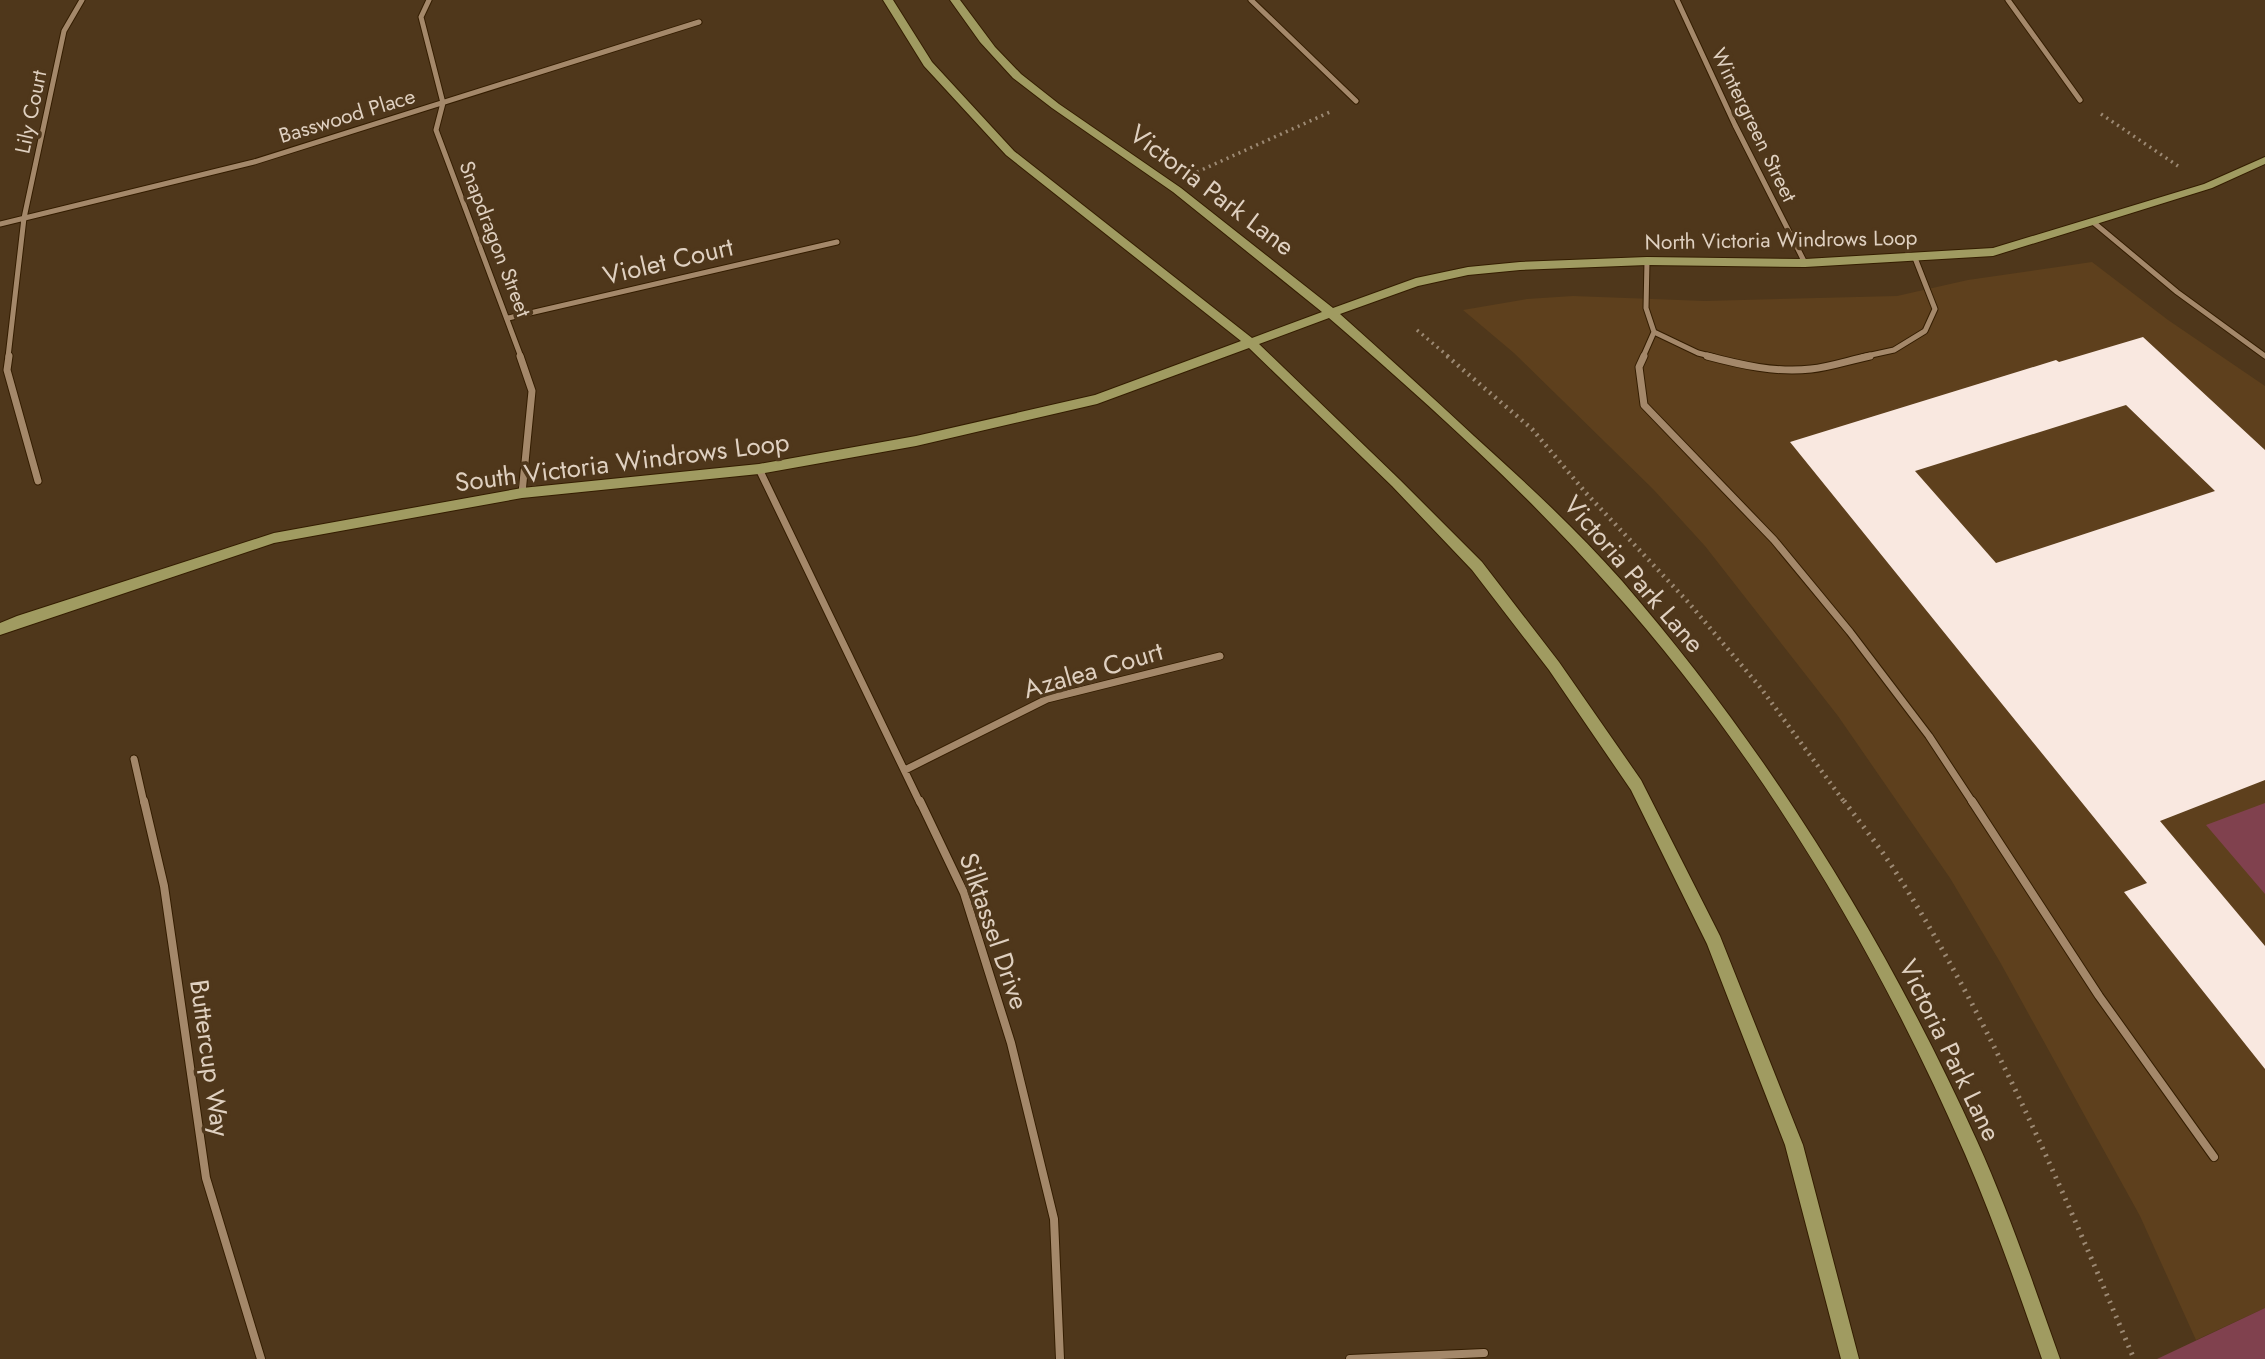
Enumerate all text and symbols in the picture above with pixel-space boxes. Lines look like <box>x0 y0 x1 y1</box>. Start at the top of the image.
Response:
street label: Wintergreen Street <box>1704 43 1804 207</box>
street label: Lily Court <box>8 68 54 156</box>
street label: Basswood Place <box>275 81 419 151</box>
street label: Victoria Park Lane <box>1121 115 1303 265</box>
street label: Snapdragon Street <box>451 157 539 321</box>
street label: North Victoria Windrows Loop <box>1644 223 1918 257</box>
street label: Violet Court <box>599 227 737 294</box>
street label: South Victoria Windrows Loop <box>453 423 791 501</box>
street label: Victoria Park Lane <box>1555 487 1713 661</box>
street label: Azalea Court <box>1019 632 1168 708</box>
street label: Silktassel Drive <box>949 848 1039 1014</box>
street label: Victoria Park Lane <box>1889 953 2011 1147</box>
street label: Buttercup Way <box>180 977 240 1140</box>

